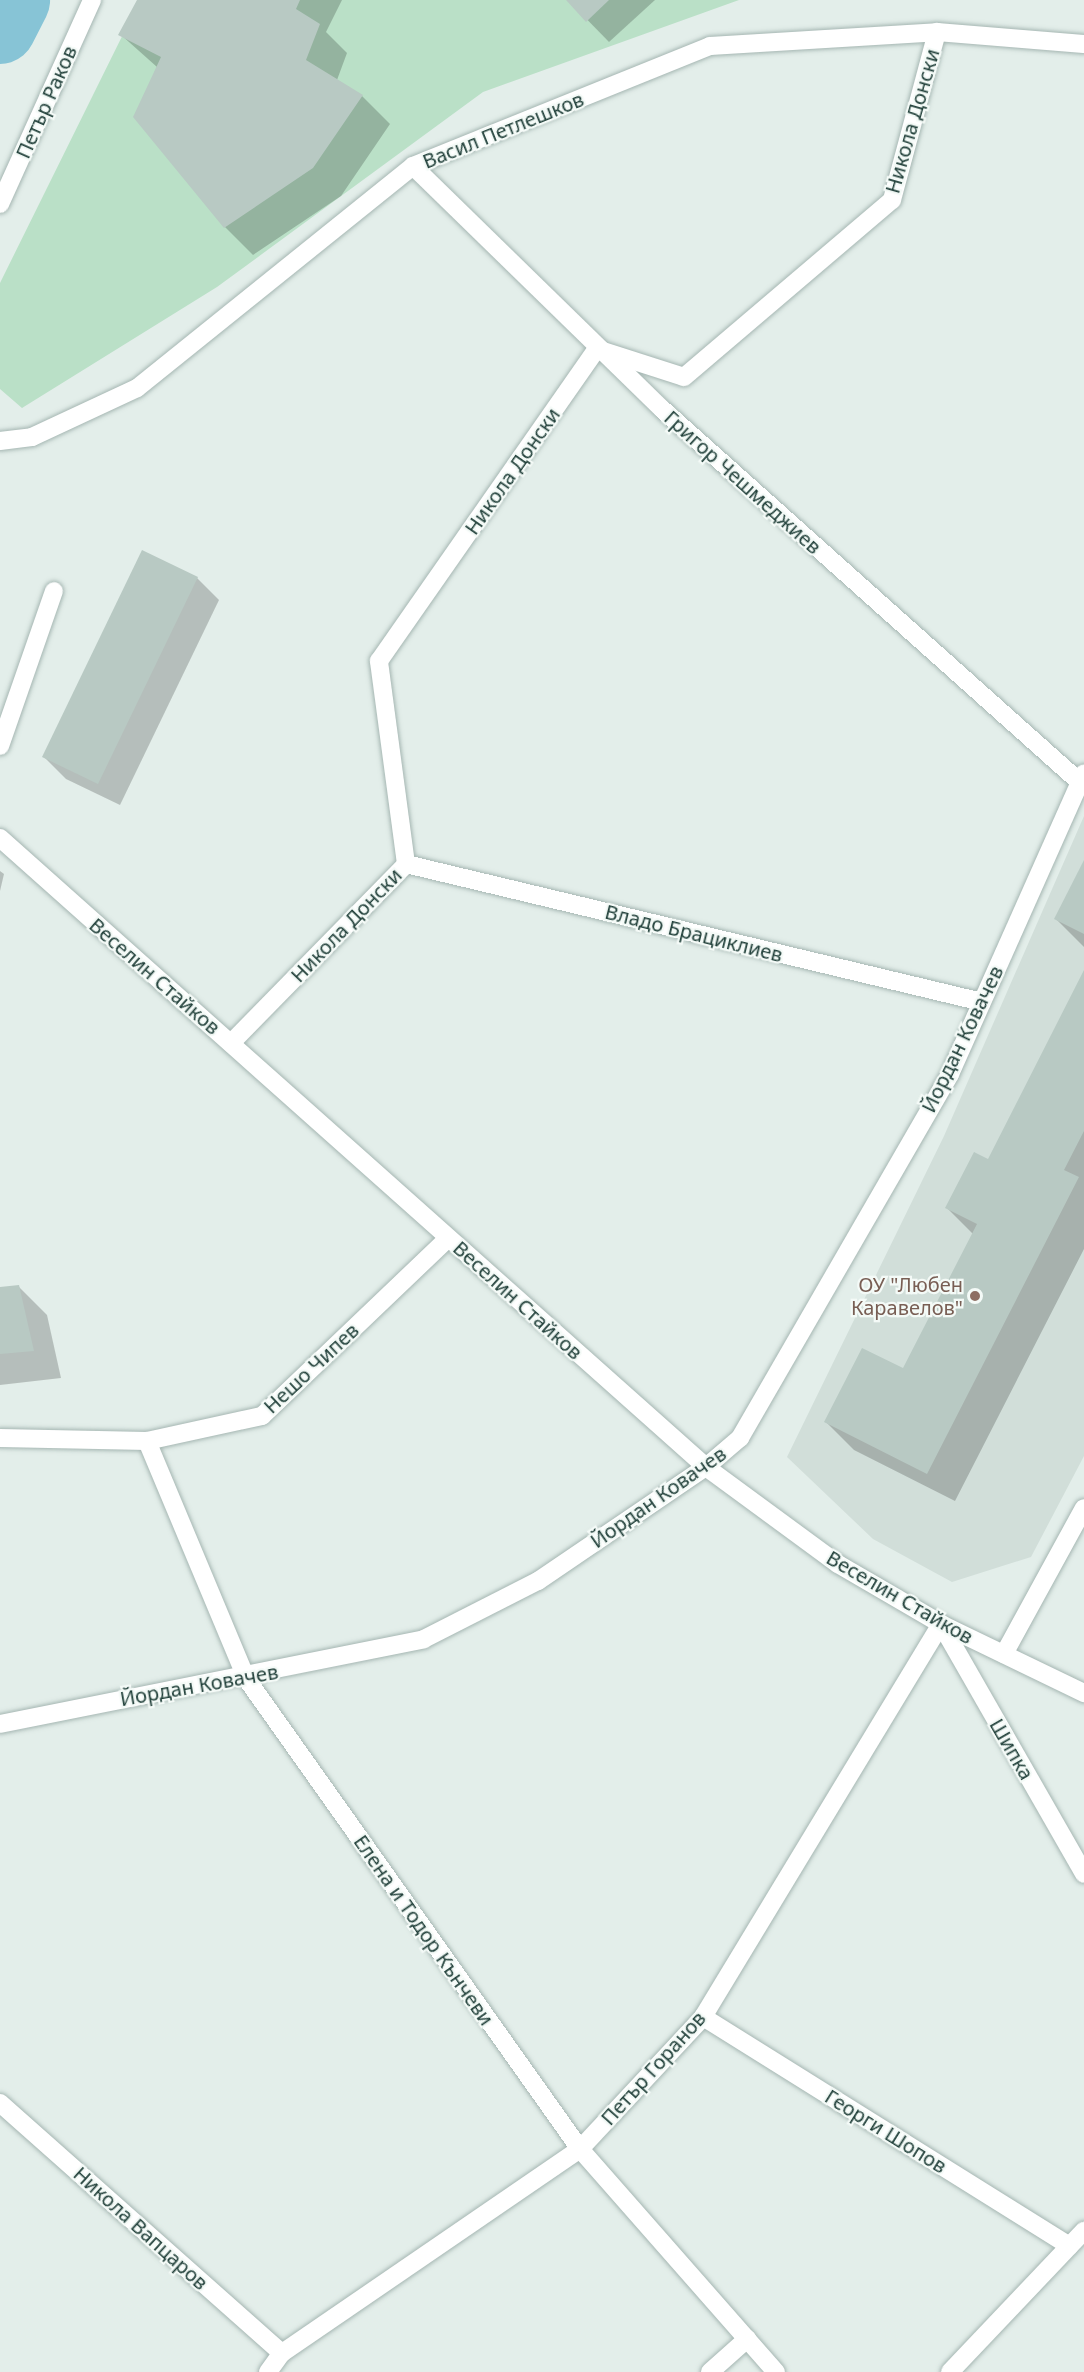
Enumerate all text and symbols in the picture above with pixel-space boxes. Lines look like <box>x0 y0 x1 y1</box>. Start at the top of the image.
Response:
street label: Петър Раков <box>10 42 82 162</box>
street label: Никола Донски <box>880 46 944 196</box>
street label: Васил Петлешков <box>419 87 587 173</box>
street label: Никола Донски <box>459 403 565 539</box>
street label: Григор Чешмеджиев <box>660 405 826 559</box>
street label: Никола Донски <box>286 863 406 987</box>
street label: Владо Брациклиев <box>603 899 785 967</box>
street label: Веселин Стайков <box>85 913 225 1039</box>
street label: Йордан Ковачев <box>916 962 1008 1116</box>
street label: Веселин Стайков <box>449 1236 587 1364</box>
place label: ОУ "Любен Каравелов" <box>851 1272 963 1319</box>
marker: ОУ "Любен Каравелов" <box>968 1289 982 1303</box>
street label: Нешо Чипев <box>259 1318 363 1418</box>
street label: Йордан Ковачев <box>586 1441 730 1553</box>
street label: Веселин Стайков <box>822 1545 978 1649</box>
street label: Йордан Ковачев <box>118 1659 280 1711</box>
street label: Шипка <box>985 1714 1039 1784</box>
street label: Елена и Тодор Кънчеви <box>349 1830 499 2030</box>
street label: Петър Горанов <box>596 2006 710 2130</box>
street label: Георги Шопов <box>821 2084 951 2178</box>
street label: Никола Вапцаров <box>69 2161 213 2295</box>

